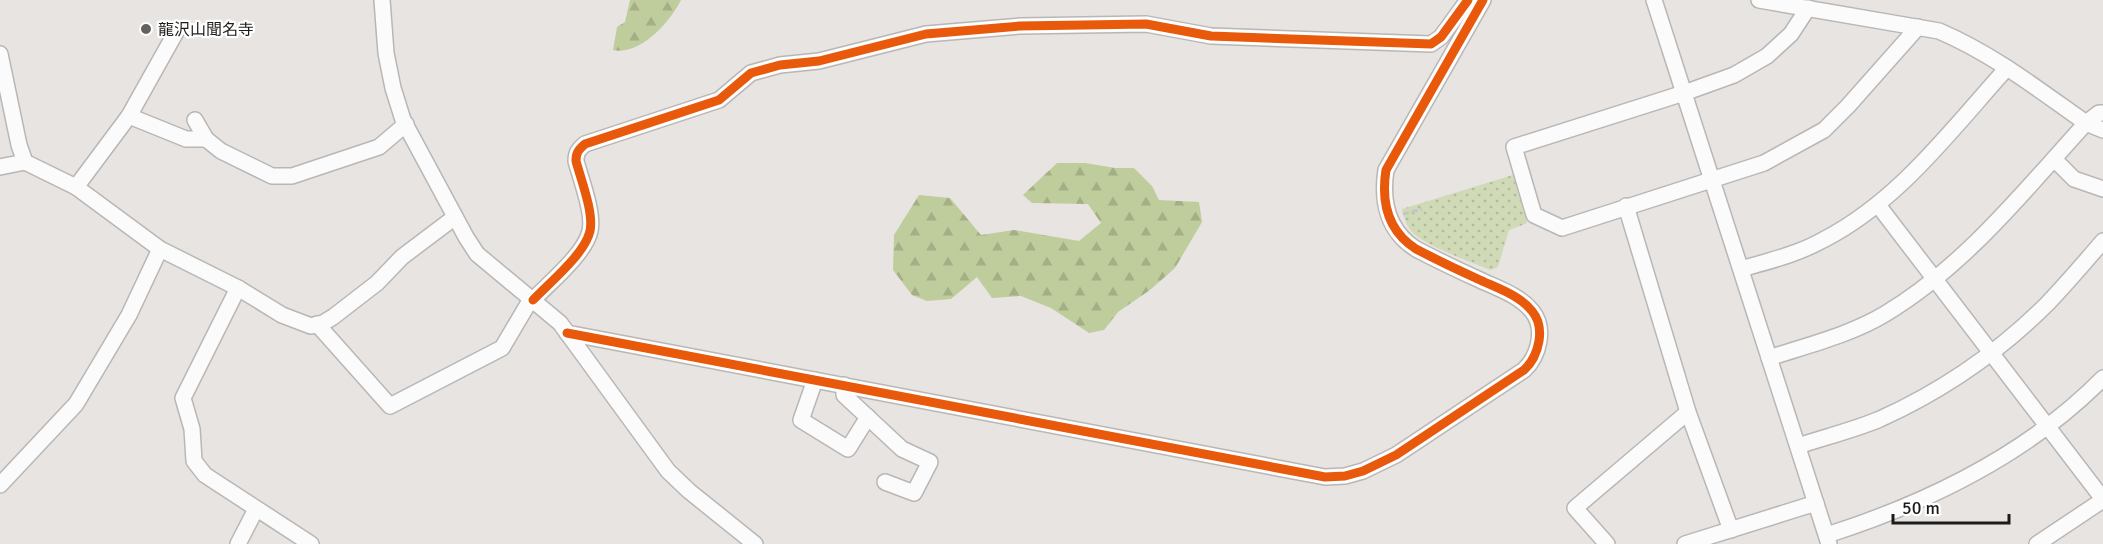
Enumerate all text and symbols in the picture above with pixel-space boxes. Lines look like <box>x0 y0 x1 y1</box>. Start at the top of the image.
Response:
place label: 龍沢山聞名寺 <box>158 20 254 40</box>
marker: 龍沢山聞名寺 <box>139 22 153 36</box>
scale bar <box>1893 487 2008 525</box>
text: 50 m <box>1902 497 1940 519</box>

